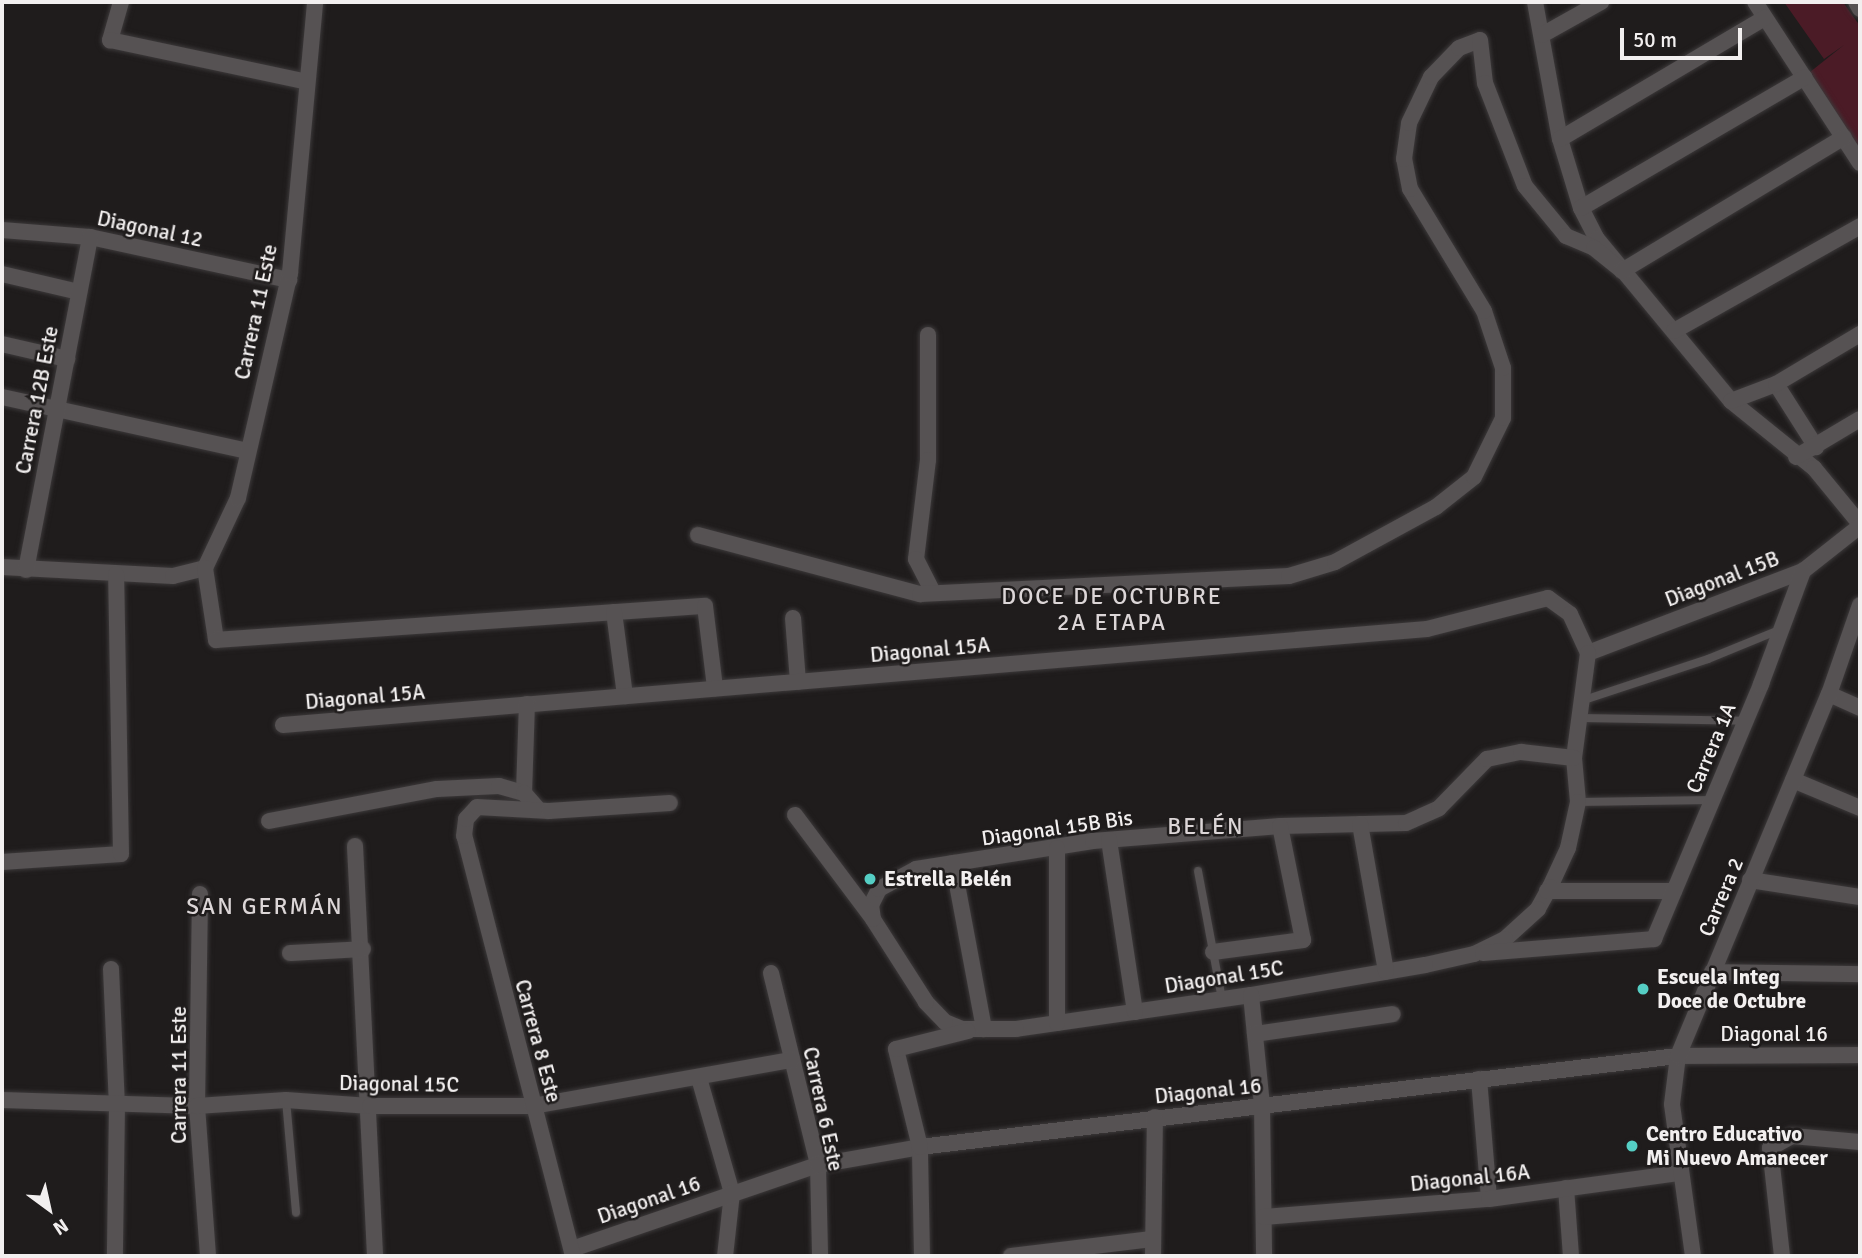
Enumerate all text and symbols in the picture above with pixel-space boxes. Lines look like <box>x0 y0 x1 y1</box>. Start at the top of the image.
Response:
scale bar <box>1624 14 1746 58</box>
text: 50 m <box>1633 27 1677 53</box>
street label: Diagonal 12 <box>95 206 205 252</box>
street label: Carrera 11 Este <box>229 242 283 382</box>
street label: Carrera 12B Este <box>10 324 64 476</box>
street label: Diagonal 15B <box>1661 546 1783 612</box>
district label: DOCE DE OCTUBRE 2A ETAPA <box>1003 583 1221 637</box>
street label: Diagonal 15A <box>869 632 991 668</box>
street label: Diagonal 15A <box>304 679 426 715</box>
street label: Carrera 1A <box>1681 699 1741 797</box>
street label: Diagonal 15B Bis <box>980 805 1134 851</box>
district label: BELÉN <box>1168 813 1244 841</box>
street label: Carrera 2 <box>1693 854 1749 940</box>
place label: Estrella Belén <box>884 866 1012 892</box>
marker: Estrella Belén <box>862 871 878 887</box>
district label: SAN GERMÁN <box>188 893 342 921</box>
street label: Diagonal 15C <box>1163 955 1285 999</box>
place label: Escuela Integ Doce de Octubre <box>1657 964 1806 1014</box>
street label: Carrera 8 Este <box>509 977 567 1105</box>
marker: Escuela Integ Doce de Octubre <box>1635 981 1651 997</box>
street label: Carrera 11 Este <box>166 1006 192 1144</box>
street label: Diagonal 16 <box>1720 1021 1828 1047</box>
street label: Carrera 6 Este <box>798 1045 848 1173</box>
street label: Diagonal 15C <box>339 1070 459 1098</box>
street label: Diagonal 16 <box>1153 1073 1263 1109</box>
place label: Centro Educativo Mi Nuevo Amanecer <box>1646 1121 1828 1171</box>
marker: Centro Educativo Mi Nuevo Amanecer <box>1624 1138 1640 1154</box>
street label: Diagonal 16A <box>1409 1159 1531 1197</box>
street label: Diagonal 16 <box>594 1171 704 1229</box>
north arrow <box>14 1174 84 1244</box>
text: N <box>48 1213 73 1240</box>

